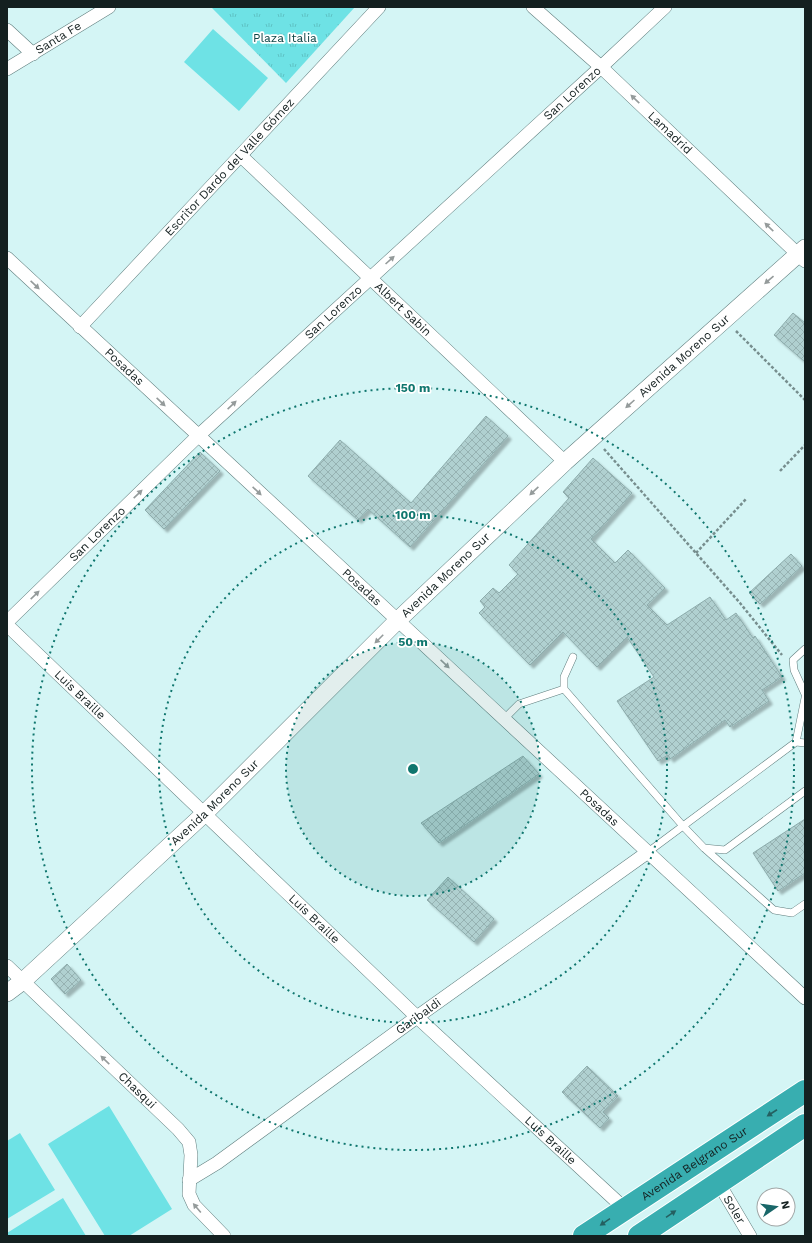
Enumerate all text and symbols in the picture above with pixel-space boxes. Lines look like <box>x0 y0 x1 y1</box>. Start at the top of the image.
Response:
street label: Santa Fe <box>33 19 84 57</box>
park label: Plaza Italia <box>253 31 317 45</box>
street label: San Lorenzo <box>541 64 604 123</box>
street label: Escritor Dardo del Valle Gómez <box>162 95 297 239</box>
one-way arrow <box>630 95 639 104</box>
street label: Lamadrid <box>645 109 695 157</box>
one-way arrow <box>765 223 774 232</box>
one-way arrow <box>385 255 395 265</box>
one-way arrow <box>763 275 774 284</box>
street label: Albert Sabin <box>372 279 434 339</box>
one-way arrow <box>31 280 40 289</box>
street label: San Lorenzo <box>302 282 365 342</box>
street label: Avenida Moreno Sur <box>636 312 733 400</box>
street label: Posadas <box>102 345 147 388</box>
text: 150 m <box>396 381 430 395</box>
one-way arrow <box>157 397 166 406</box>
one-way arrow <box>624 399 635 408</box>
one-way arrow <box>227 400 237 409</box>
one-way arrow <box>252 486 262 495</box>
one-way arrow <box>529 487 539 496</box>
one-way arrow <box>133 489 143 499</box>
street label: San Lorenzo <box>66 504 128 564</box>
text: 100 m <box>395 508 431 522</box>
street label: Avenida Moreno Sur <box>398 530 493 620</box>
street label: Posadas <box>339 566 384 609</box>
one-way arrow <box>30 590 40 600</box>
one-way arrow <box>374 634 384 644</box>
text: 50 m <box>398 635 428 649</box>
one-way arrow <box>439 660 450 669</box>
street label: Luis Braille <box>52 667 108 722</box>
street label: Avenida Moreno Sur <box>168 756 262 848</box>
centre of rings <box>406 762 420 776</box>
street label: Posadas <box>577 786 622 829</box>
street label: Luis Braille <box>286 891 343 946</box>
street label: Garibaldi <box>393 995 444 1037</box>
one-way arrow <box>100 1055 110 1064</box>
street label: Chasqui <box>115 1069 159 1111</box>
one-way arrow <box>767 1109 777 1117</box>
street label: Luis Braille <box>522 1113 579 1168</box>
street label: Avenida Belgrano Sur <box>638 1124 750 1204</box>
north arrow <box>756 1187 796 1227</box>
street label: Soler <box>721 1193 748 1226</box>
text: N <box>778 1199 793 1210</box>
one-way arrow <box>193 1203 201 1213</box>
one-way arrow <box>666 1210 676 1218</box>
one-way arrow <box>600 1218 610 1226</box>

